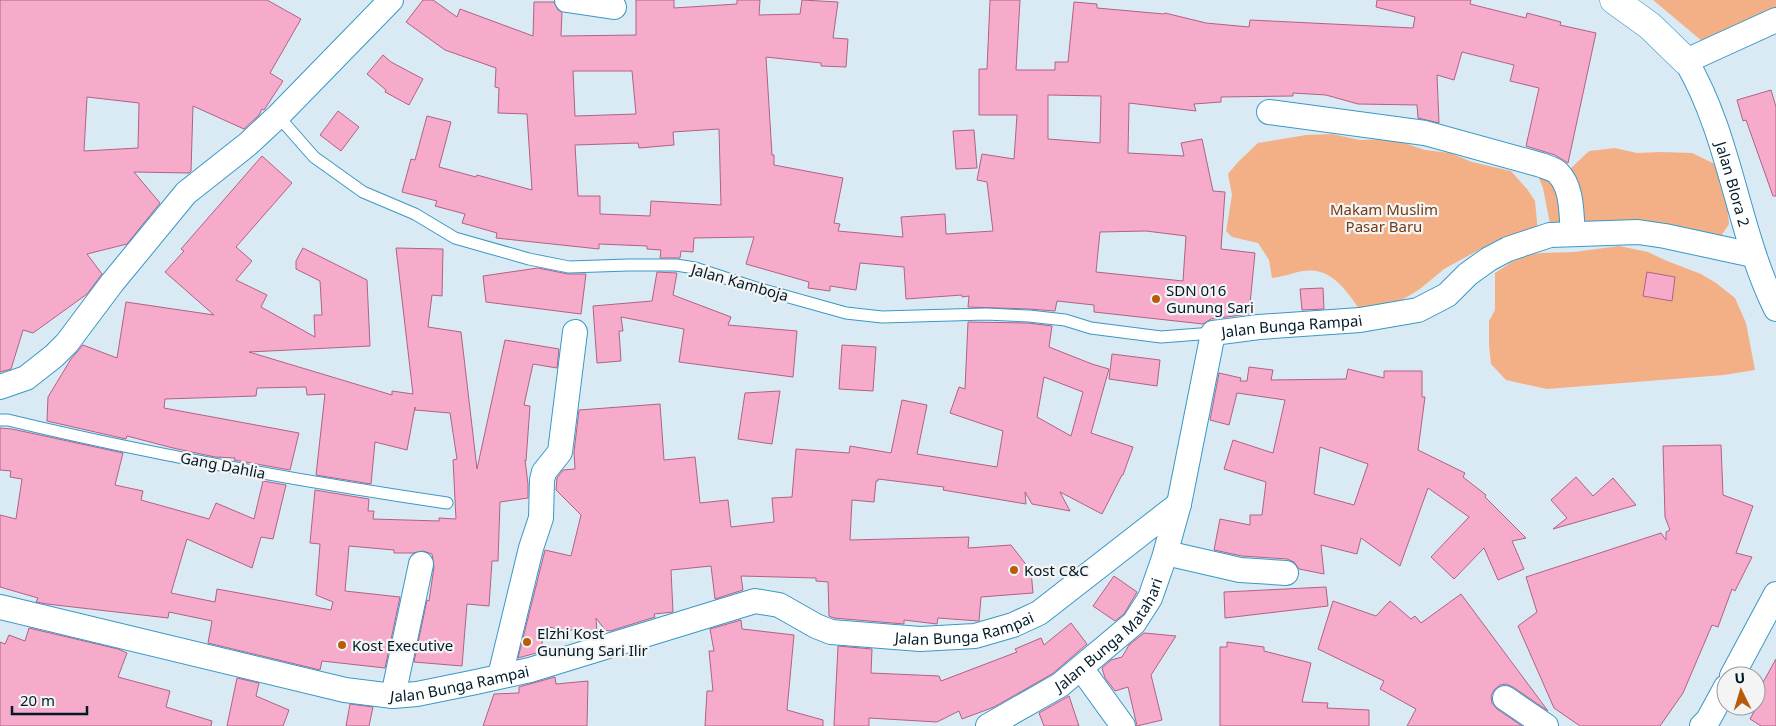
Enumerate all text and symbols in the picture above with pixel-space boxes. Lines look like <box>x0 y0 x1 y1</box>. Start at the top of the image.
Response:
street label: Jalan Blora 2 <box>1711 137 1755 229</box>
park label: Makam Muslim Pasar Baru <box>1330 199 1438 236</box>
street label: Jalan Kamboja <box>687 258 791 305</box>
place label: SDN 016 Gunung Sari <box>1166 280 1254 317</box>
marker: SDN 016 Gunung Sari <box>1150 293 1162 305</box>
street label: Jalan Bunga Rampai <box>1218 310 1364 342</box>
street label: Gang Dahlia <box>179 447 267 483</box>
place label: Kost C&C <box>1024 560 1089 580</box>
marker: Kost C&C <box>1008 564 1020 576</box>
street label: Jalan Bunga Matahari <box>1049 575 1166 697</box>
street label: Jalan Bunga Rampai <box>892 607 1037 649</box>
place label: Elzhi Kost Gunung Sari Ilir <box>537 623 648 660</box>
place label: Kost Executive <box>352 635 453 655</box>
marker: Elzhi Kost Gunung Sari Ilir <box>521 636 533 648</box>
marker: Kost Executive <box>336 639 348 651</box>
street label: Jalan Bunga Rampai <box>387 661 531 706</box>
north arrow <box>1716 666 1766 716</box>
text: U <box>1734 668 1746 687</box>
scale bar <box>12 684 88 716</box>
text: 20 m <box>20 690 55 710</box>

